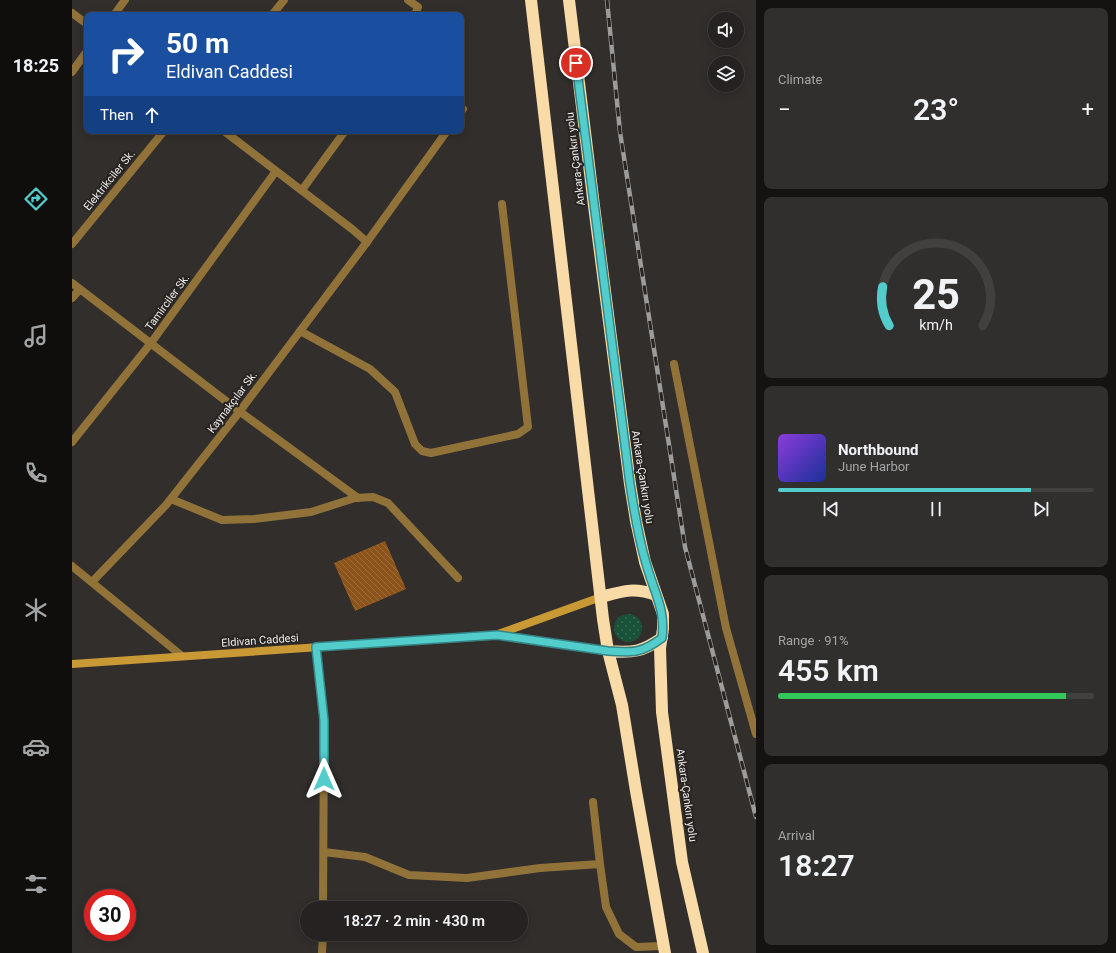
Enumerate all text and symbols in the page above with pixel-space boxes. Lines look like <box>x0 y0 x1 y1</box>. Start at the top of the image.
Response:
map controls <box>708 12 744 92</box>
button: sound <box>708 12 744 48</box>
text: 50 m <box>166 27 229 60</box>
icon: right <box>100 28 152 80</box>
pin <box>559 46 593 80</box>
icon: arrive <box>565 52 587 74</box>
text: 18:25 <box>13 55 59 76</box>
button: layers <box>708 56 744 92</box>
text: Eldivan Caddesi <box>166 61 293 82</box>
text: Climate <box>778 72 822 87</box>
text: 23° <box>913 92 959 127</box>
text: − <box>778 97 791 122</box>
text: + <box>1082 97 1094 122</box>
icon: ahead <box>141 104 163 126</box>
text: Then <box>100 106 133 124</box>
street label: Ankara-Çankırı yolu <box>563 111 588 206</box>
street label: Elektrikciler Sk. <box>81 147 138 213</box>
icon: directions <box>22 185 50 213</box>
text: 25 <box>912 269 960 318</box>
street label: Tamirciler Sk. <box>143 272 192 333</box>
text: km/h <box>919 316 953 332</box>
icon: music <box>22 322 50 350</box>
street label: Kaynakçılar Sk. <box>205 369 260 436</box>
street label: Ankara-Çankırı yolu <box>629 430 656 525</box>
text: Northbound <box>838 441 919 459</box>
icon: phone <box>22 459 50 487</box>
text: June Harbor <box>838 459 910 474</box>
icon: previous <box>820 498 842 520</box>
icon: pause <box>925 498 947 520</box>
icon: next <box>1030 498 1052 520</box>
icon: climate <box>22 596 50 624</box>
street label: Eldivan Caddesi <box>221 631 299 650</box>
text: Range · 91% <box>778 633 848 648</box>
text: 455 km <box>778 653 879 688</box>
icon: car <box>22 733 50 761</box>
street label: Ankara-Çankırı yolu <box>674 748 699 843</box>
position arrow <box>303 758 345 800</box>
text: Arrival <box>778 828 815 843</box>
text: 18:27 <box>778 848 855 883</box>
icon: filters <box>22 870 50 898</box>
speed limit sign: 30 <box>84 889 136 941</box>
text: 18:27 · 2 min · 430 m <box>343 912 485 930</box>

